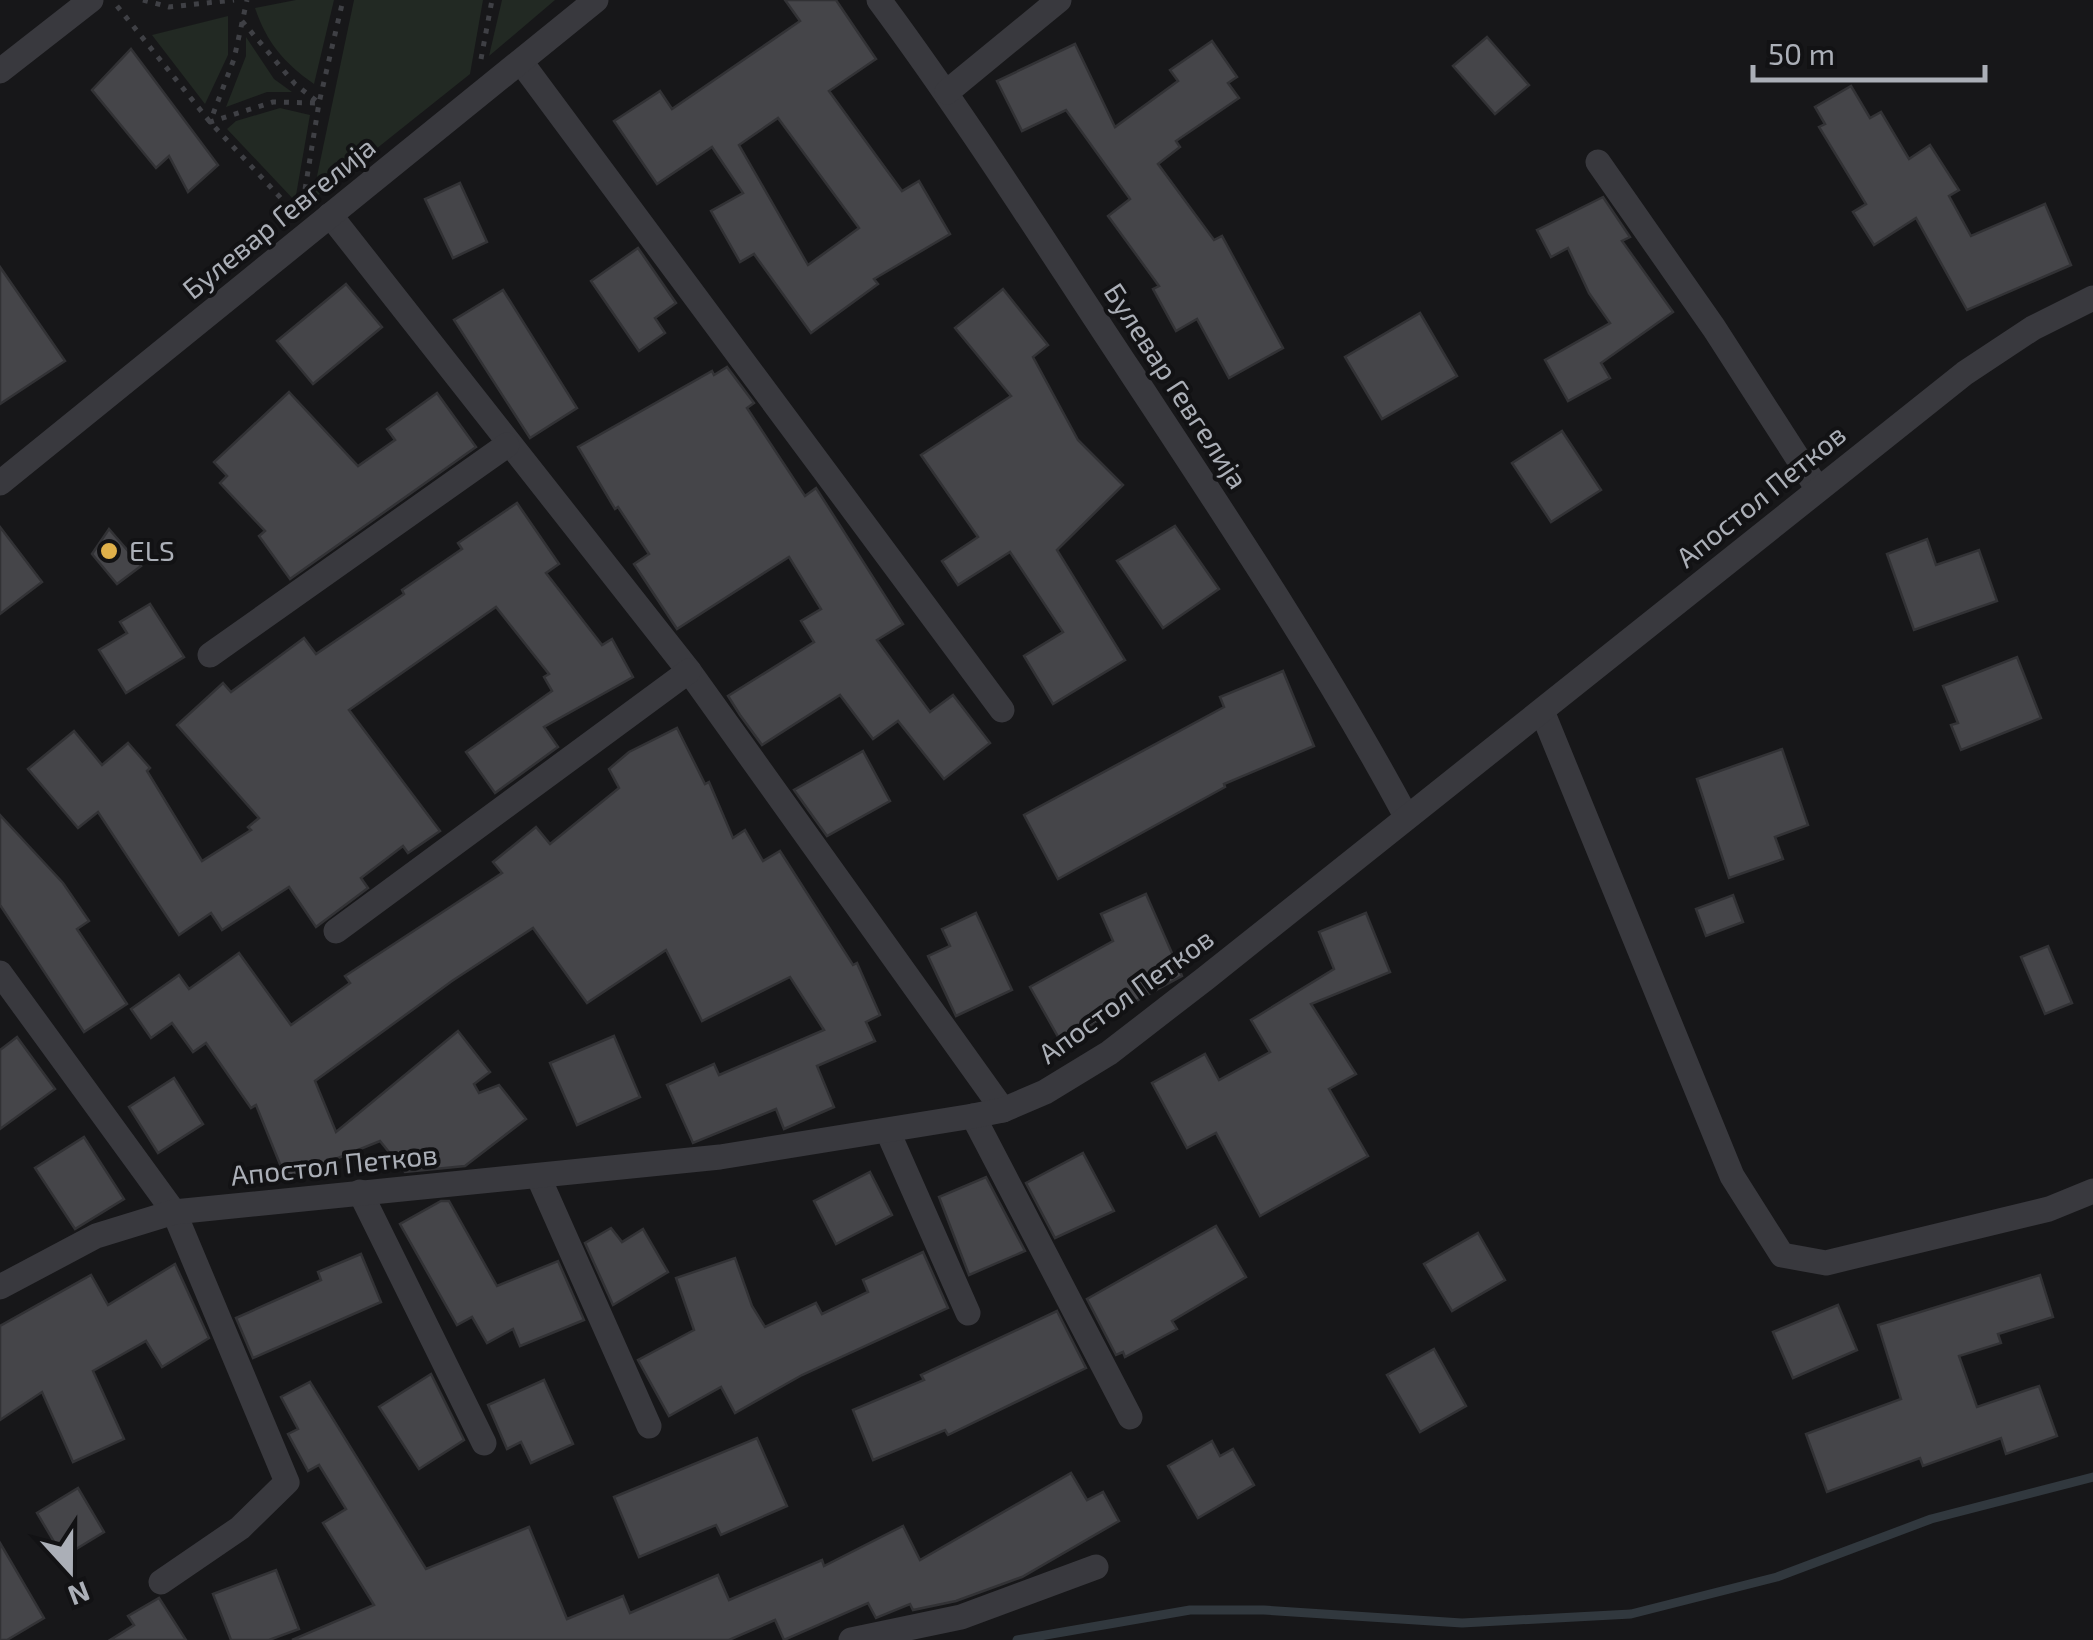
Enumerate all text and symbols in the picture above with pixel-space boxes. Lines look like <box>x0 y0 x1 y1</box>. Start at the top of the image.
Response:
scale bar <box>1753 20 1986 82</box>
text: 50 m <box>1768 35 1835 71</box>
street label: Булевар Гевгелија <box>175 129 382 305</box>
street label: Булевар Гевгелија <box>1098 276 1256 495</box>
street label: Апостол Петков <box>1669 417 1852 574</box>
place label: ELS <box>129 533 175 567</box>
marker: ELS <box>98 540 120 562</box>
street label: Апостол Петков <box>1031 920 1220 1070</box>
street label: Апостол Петков <box>229 1136 439 1192</box>
north arrow <box>20 1520 120 1620</box>
text: N <box>64 1575 95 1614</box>

